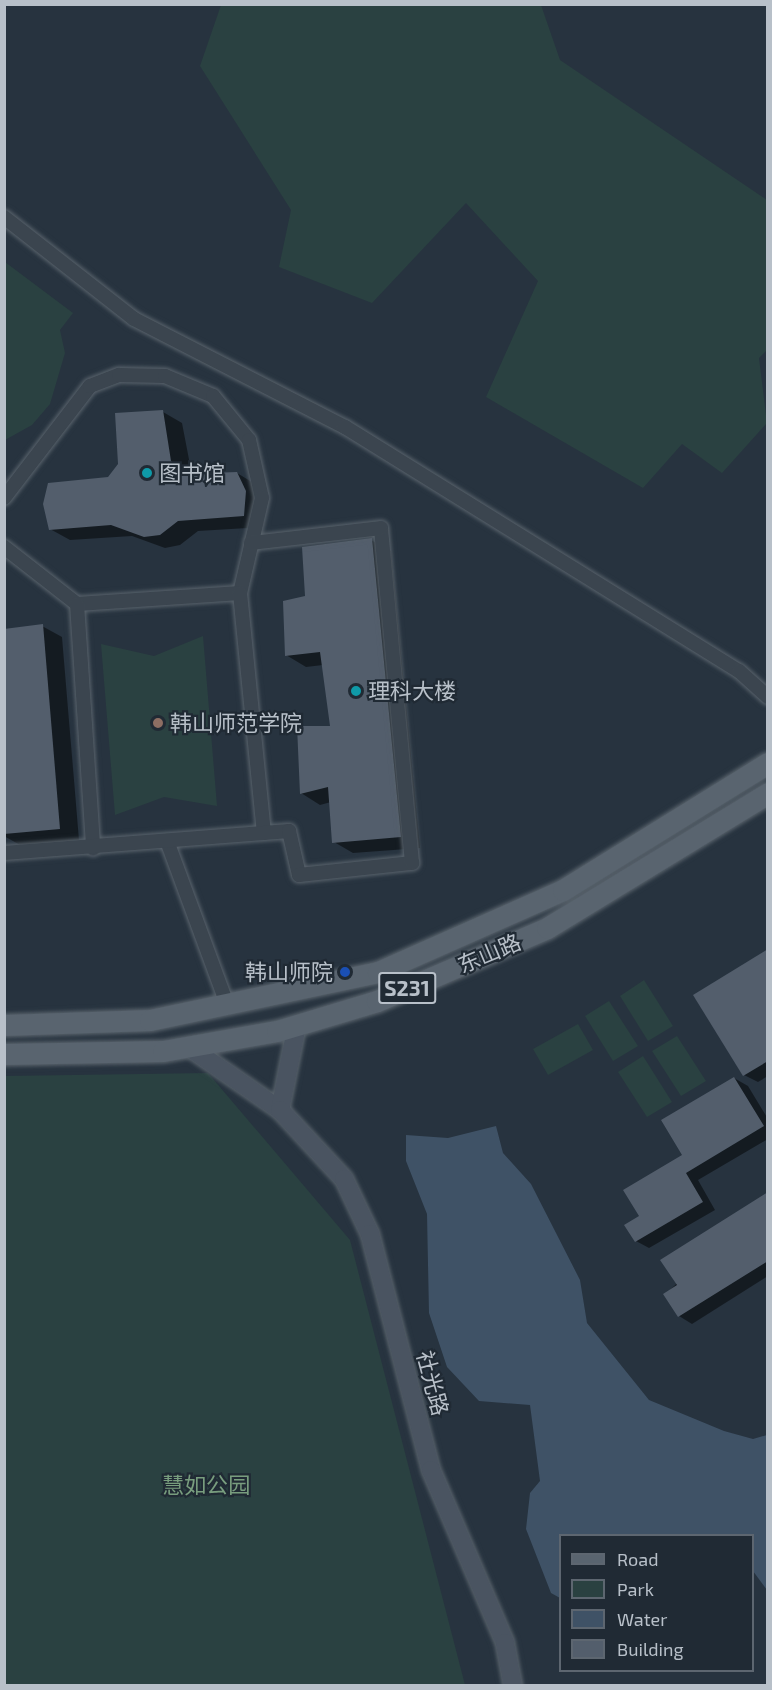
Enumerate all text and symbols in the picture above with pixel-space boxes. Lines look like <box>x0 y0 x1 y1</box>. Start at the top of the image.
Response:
place label: 图书馆 <box>159 460 225 486</box>
marker: 图书馆 <box>140 466 154 480</box>
place label: 理科大楼 <box>368 678 456 704</box>
marker: 理科大楼 <box>349 684 363 698</box>
place label: 韩山师范学院 <box>170 710 302 736</box>
marker: 韩山师范学院 <box>151 716 165 730</box>
street label: 东山路 <box>453 928 525 978</box>
place label: 韩山师院 <box>245 959 333 985</box>
marker: 韩山师院 <box>338 965 352 979</box>
road number: S231 <box>377 970 437 1006</box>
street label: 社光路 <box>412 1348 454 1418</box>
park label: 慧如公园 <box>162 1472 250 1498</box>
legend <box>559 1534 754 1672</box>
text: Road <box>617 1548 658 1570</box>
text: Park <box>617 1578 654 1600</box>
text: Water <box>617 1608 667 1630</box>
text: Building <box>617 1638 684 1660</box>

